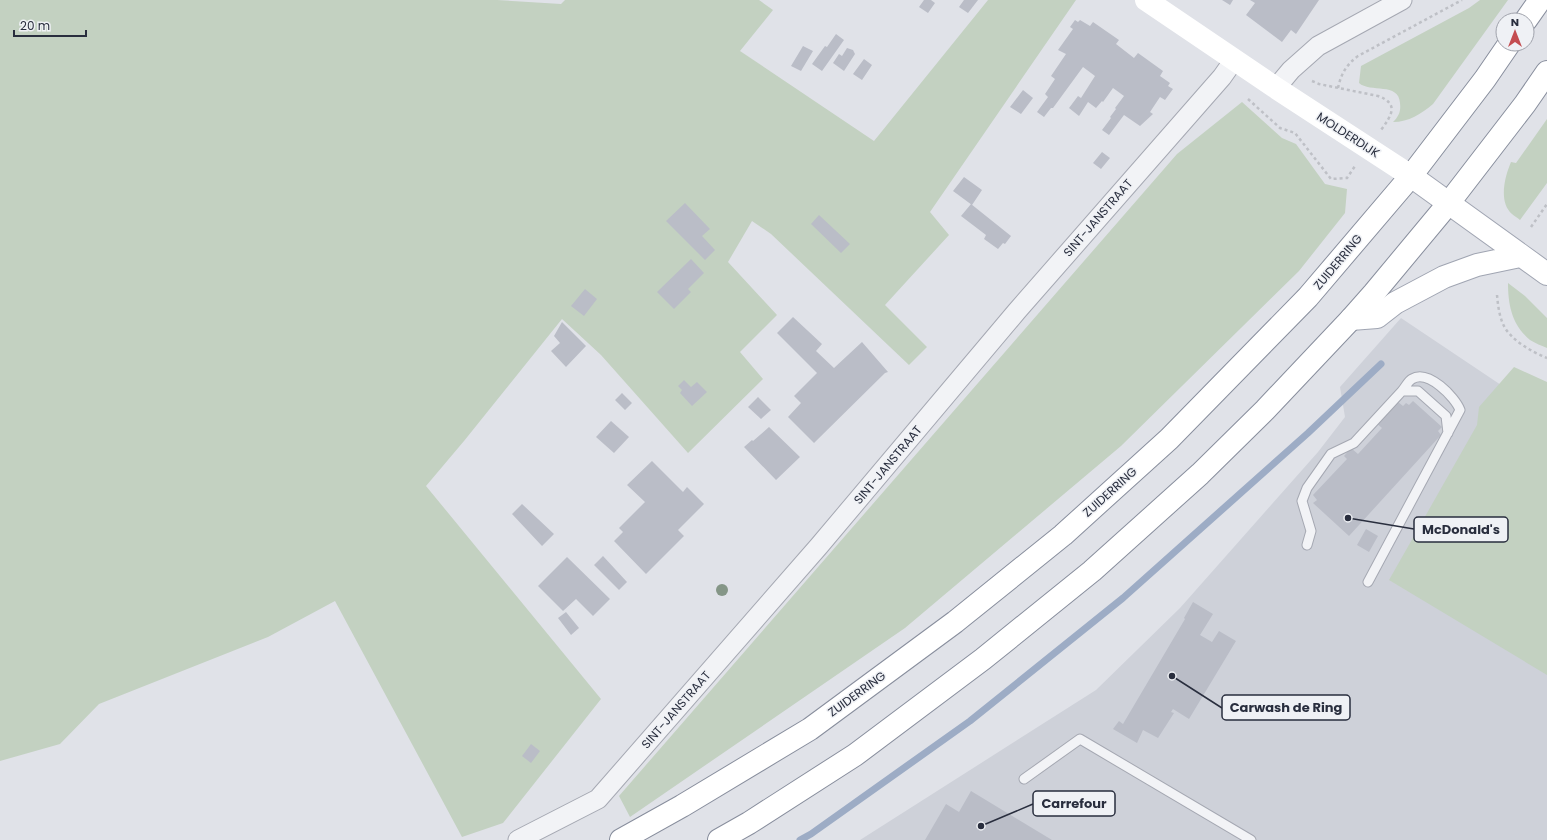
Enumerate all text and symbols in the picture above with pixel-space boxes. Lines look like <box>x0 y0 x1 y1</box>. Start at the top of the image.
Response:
scale bar <box>14 12 86 38</box>
north arrow <box>1495 12 1535 52</box>
text: N <box>1511 14 1519 30</box>
text: 20 m <box>20 17 50 34</box>
street label: MOLDERDIJK <box>1314 108 1383 161</box>
street label: SINT-JANSTRAAT <box>1059 175 1136 260</box>
street label: ZUIDERRING <box>1309 230 1366 293</box>
street label: SINT-JANSTRAAT <box>850 421 926 508</box>
street label: ZUIDERRING <box>1079 463 1140 521</box>
callout: McDonald's <box>1414 517 1508 542</box>
text: McDonald's <box>1422 520 1500 539</box>
street label: SINT-JANSTRAAT <box>637 667 714 752</box>
street label: ZUIDERRING <box>824 667 889 720</box>
callout: Carwash de Ring <box>1222 695 1350 720</box>
text: Carwash de Ring <box>1230 698 1342 717</box>
callout: Carrefour <box>1033 791 1115 816</box>
text: Carrefour <box>1041 794 1107 813</box>

